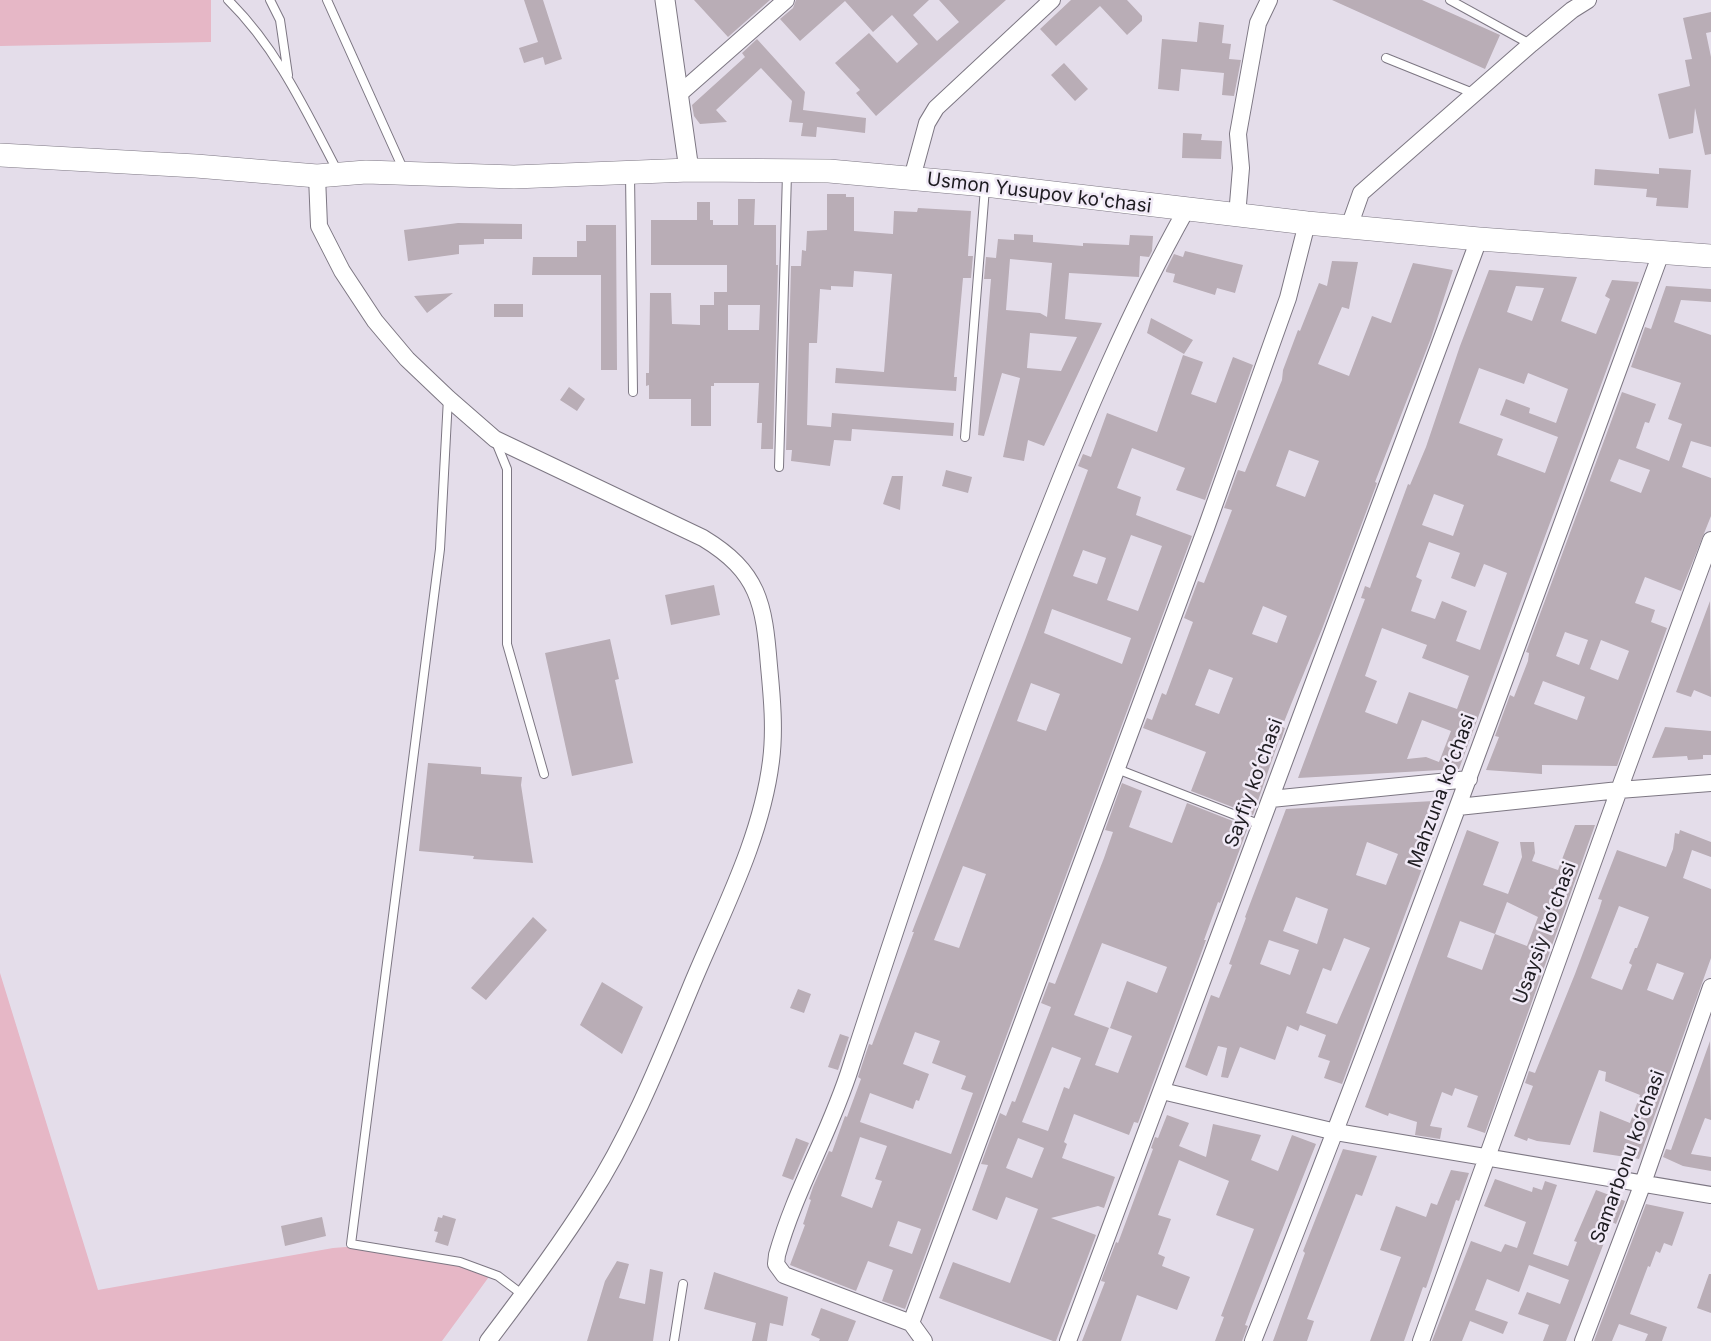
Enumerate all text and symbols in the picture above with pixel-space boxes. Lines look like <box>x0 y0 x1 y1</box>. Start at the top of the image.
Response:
street label: Usmon Yusupov ko'chasi <box>925 168 1153 218</box>
street label: Mahzuna koʻchasi <box>1404 711 1480 871</box>
street label: Sayfiy koʻchasi <box>1220 716 1288 850</box>
street label: Usaysiy koʻchasi <box>1509 859 1581 1007</box>
street label: Samarbonu koʻchasi <box>1586 1067 1670 1247</box>

